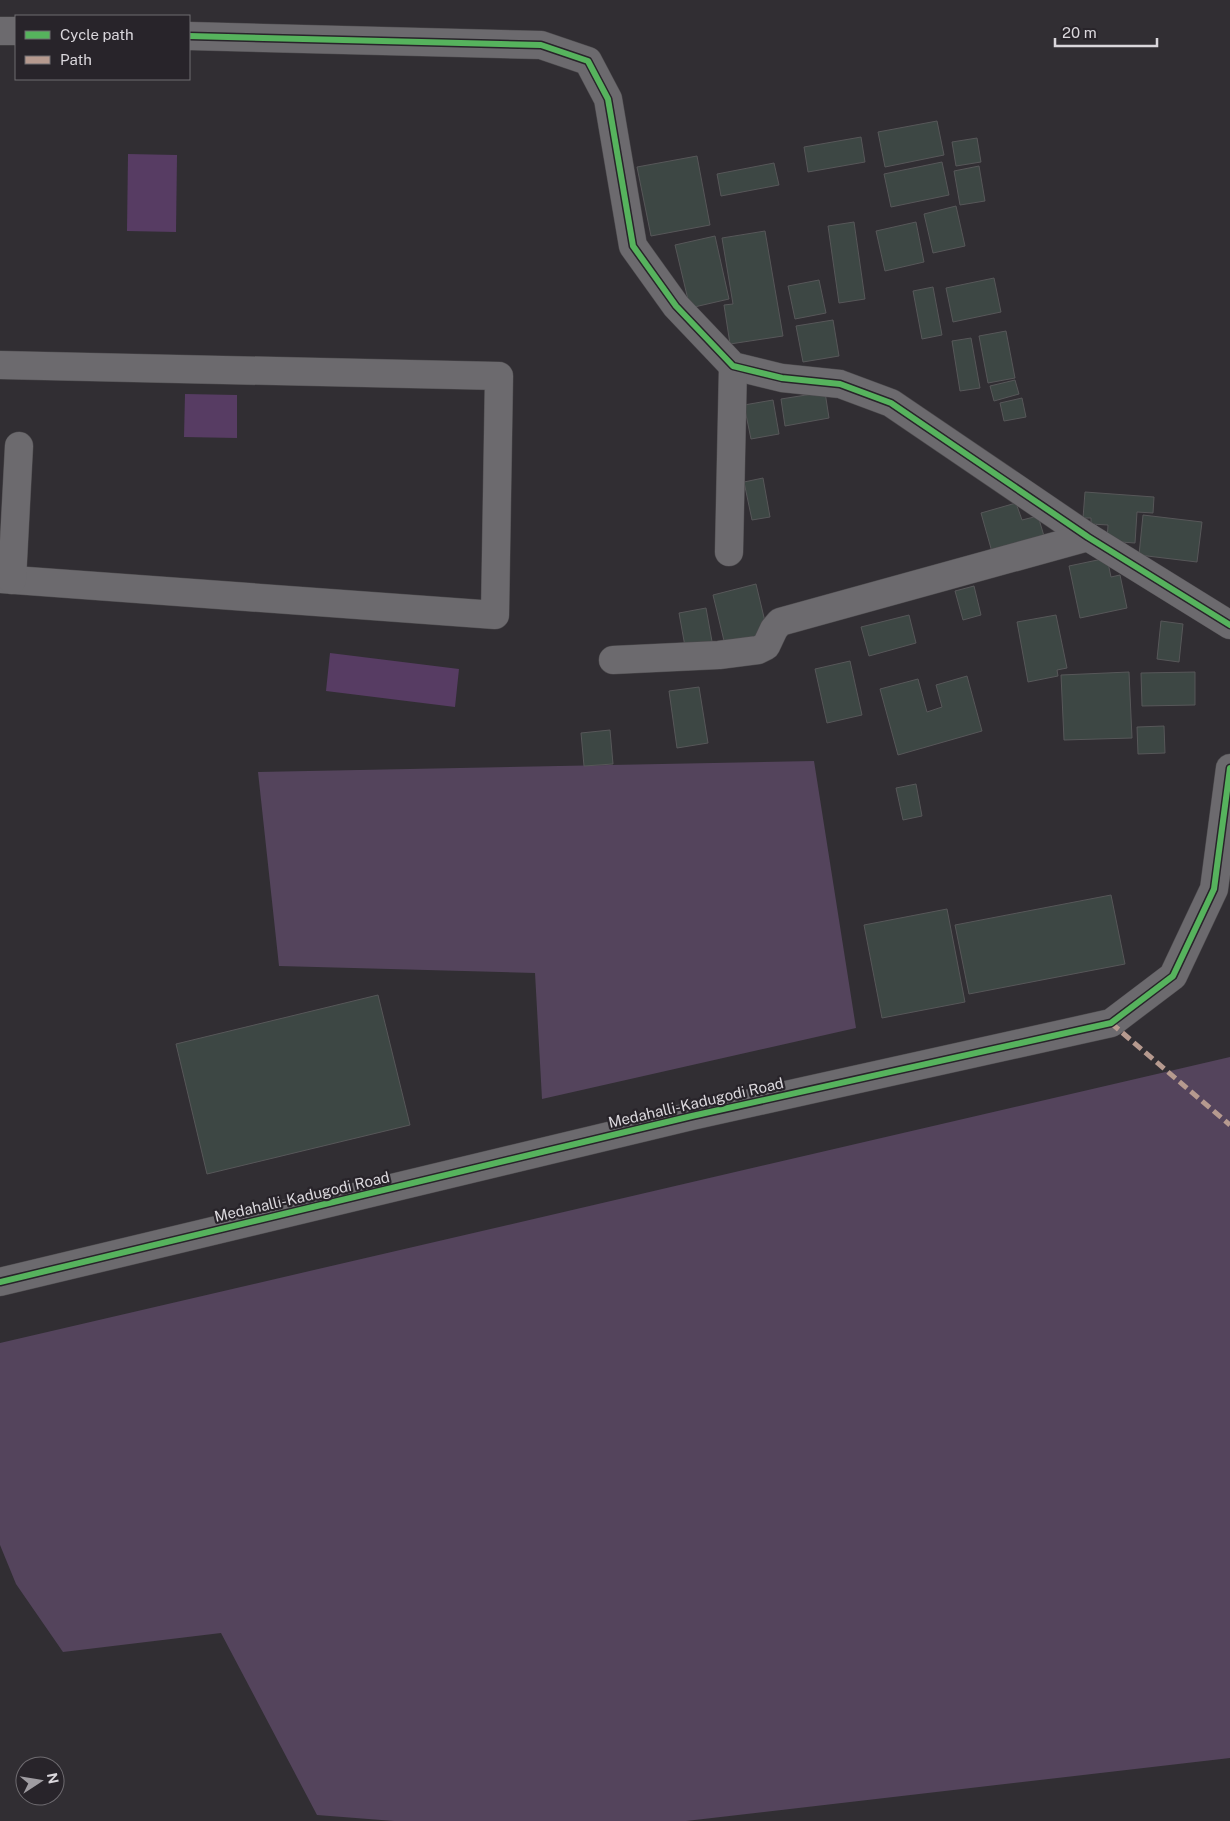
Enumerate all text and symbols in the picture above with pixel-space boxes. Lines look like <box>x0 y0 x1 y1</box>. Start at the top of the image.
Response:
legend <box>15 15 190 80</box>
scale bar <box>1055 15 1158 47</box>
text: 20 m <box>1062 24 1097 41</box>
text: Cycle path <box>60 26 134 43</box>
text: Path <box>60 51 92 68</box>
street label: Medahalli-Kadugodi Road <box>607 1074 785 1131</box>
street label: Medahalli-Kadugodi Road <box>213 1168 391 1225</box>
north arrow <box>15 1756 65 1806</box>
text: N <box>44 1771 62 1785</box>

